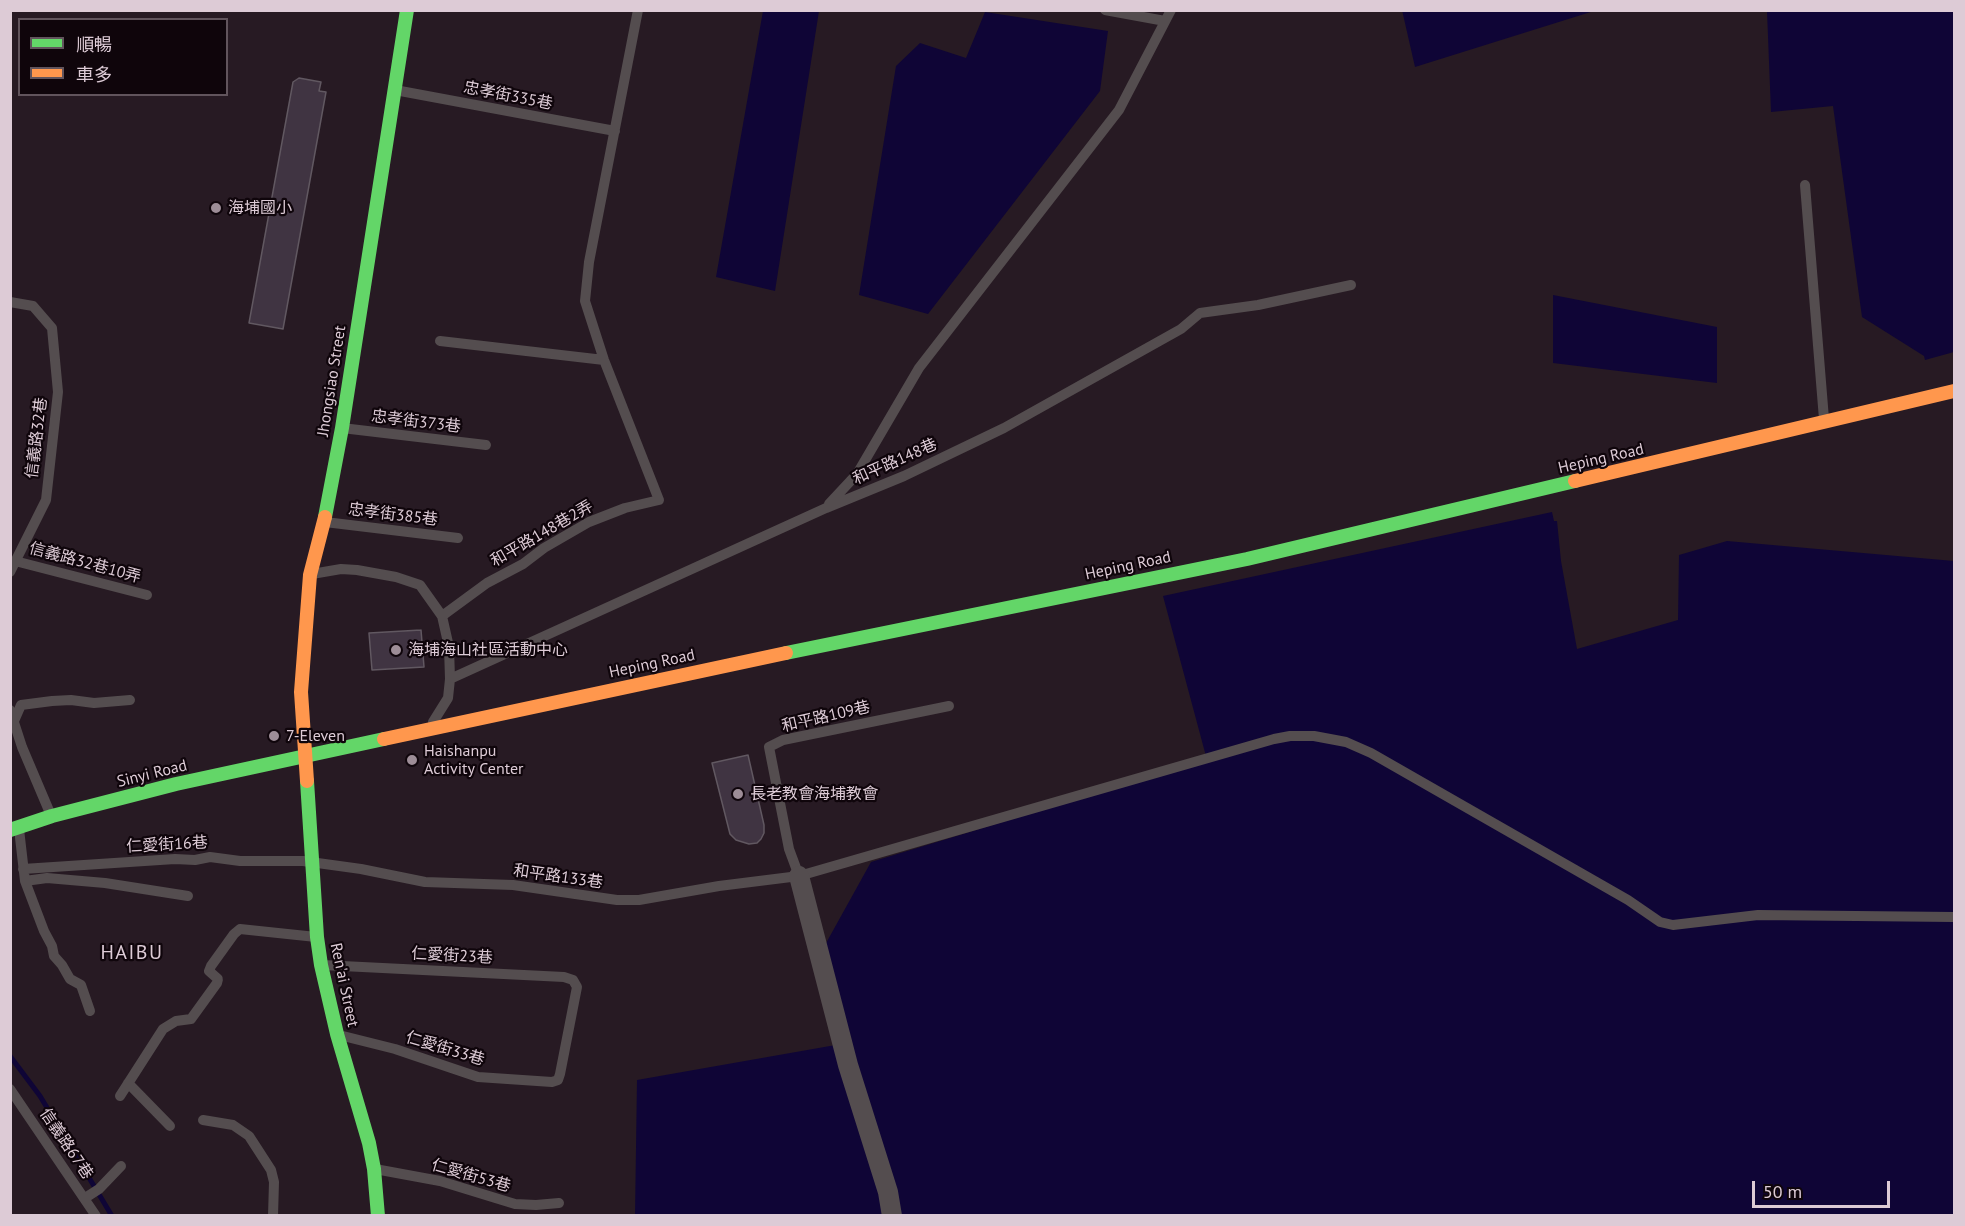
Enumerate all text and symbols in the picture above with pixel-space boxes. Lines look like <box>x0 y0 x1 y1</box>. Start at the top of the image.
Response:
legend <box>18 18 228 96</box>
text: 順暢 <box>76 33 112 56</box>
text: 車多 <box>76 63 112 86</box>
street label: 忠孝街335巷 <box>462 78 554 114</box>
place label: 海埔國小 <box>228 198 292 218</box>
marker: 海埔國小 <box>209 201 223 215</box>
street label: Jhongsiao Street <box>314 324 350 438</box>
street label: 信義路32巷 <box>23 396 51 480</box>
street label: 忠孝街373巷 <box>370 407 462 437</box>
street label: 和平路148巷 <box>850 435 940 489</box>
street label: Heping Road <box>1556 440 1646 478</box>
street label: 和平路148巷2弄 <box>487 497 597 571</box>
street label: 忠孝街385巷 <box>347 500 439 530</box>
street label: 信義路32巷10弄 <box>27 539 143 587</box>
street label: Heping Road <box>1083 548 1173 584</box>
place label: 海埔海山社區活動中心 <box>408 640 568 660</box>
marker: 海埔海山社區活動中心 <box>389 643 403 657</box>
street label: Heping Road <box>607 646 697 682</box>
street label: 和平路109巷 <box>780 698 872 736</box>
place label: 7-Eleven <box>286 726 345 746</box>
marker: 7-Eleven <box>267 729 281 743</box>
place label: Haishanpu Activity Center <box>424 741 524 779</box>
marker: Haishanpu Activity Center <box>405 753 419 767</box>
street label: Sinyi Road <box>115 756 189 792</box>
place label: 長老教會海埔教會 <box>750 784 878 804</box>
marker: 長老教會海埔教會 <box>731 787 745 801</box>
street label: 仁愛街16巷 <box>126 833 208 857</box>
street label: 和平路133巷 <box>512 861 604 893</box>
district label: HAIBU <box>100 941 164 965</box>
street label: Ren'ai Street <box>326 941 362 1029</box>
street label: 仁愛街23巷 <box>411 944 493 968</box>
street label: 仁愛街33巷 <box>403 1028 487 1070</box>
street label: 信義路67巷 <box>35 1105 97 1183</box>
street label: 仁愛街53巷 <box>429 1156 513 1196</box>
scale bar <box>1755 1169 1893 1207</box>
text: 50 m <box>1763 1180 1802 1203</box>

